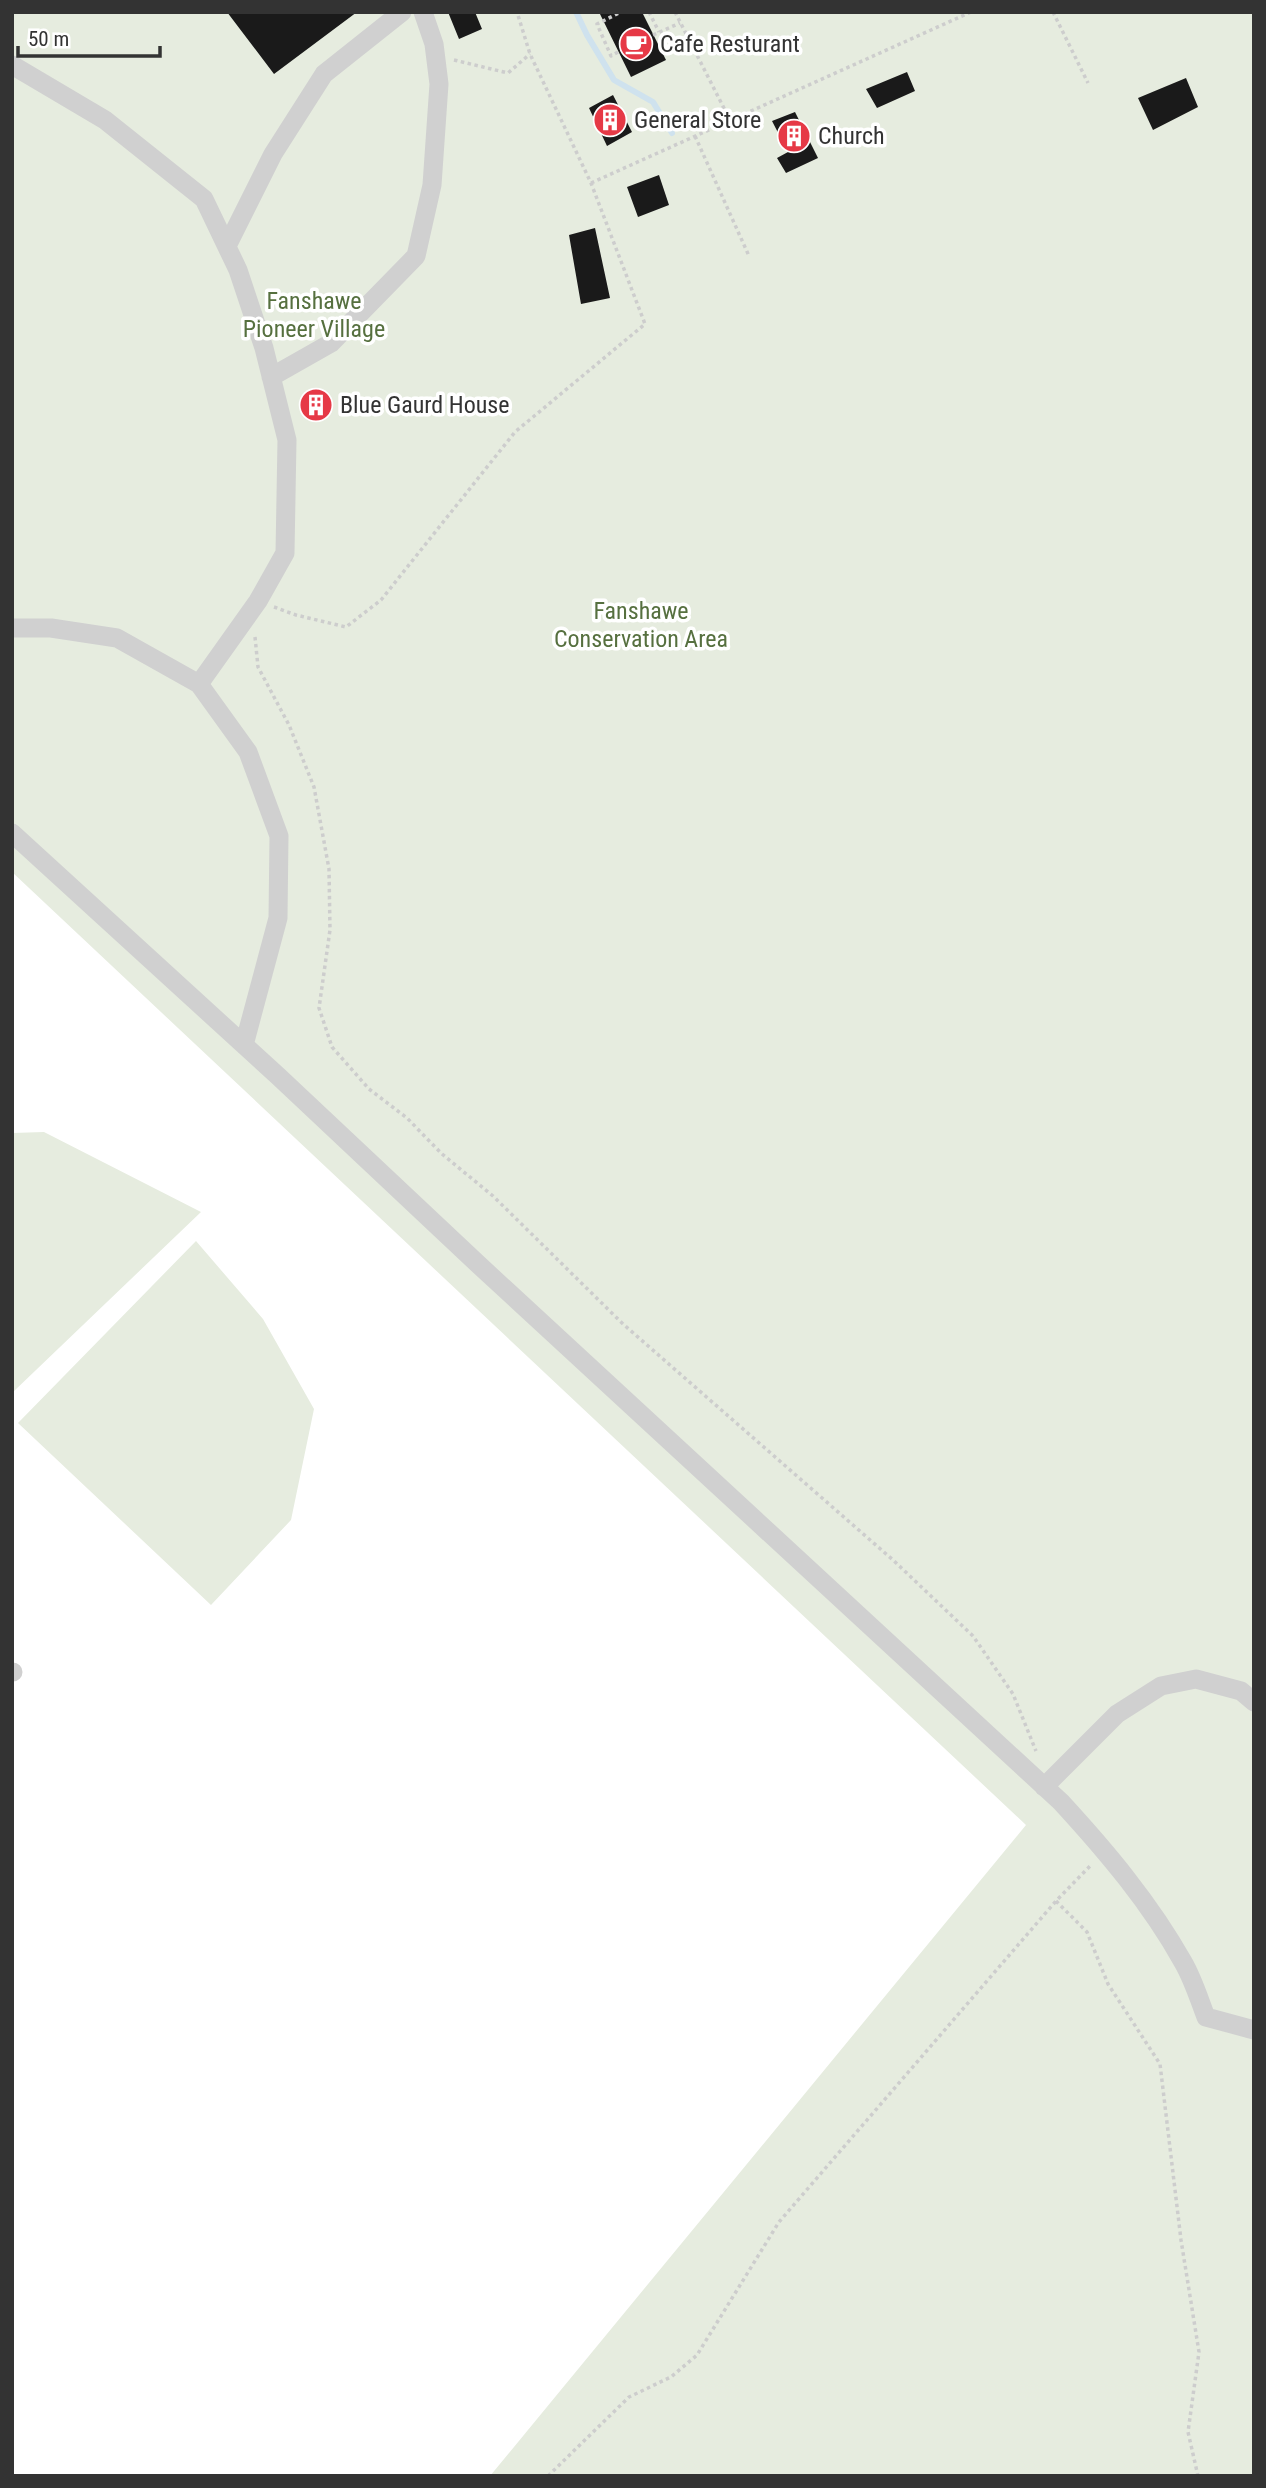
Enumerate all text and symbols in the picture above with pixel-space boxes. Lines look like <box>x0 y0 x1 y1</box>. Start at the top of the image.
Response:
scale bar <box>18 14 159 58</box>
cafe icon: Cafe Resturant <box>617 25 655 63</box>
text: 50 m <box>28 27 69 51</box>
place label: Cafe Resturant <box>660 30 800 58</box>
building icon: General Store <box>591 101 629 139</box>
place label: General Store <box>634 106 761 134</box>
building icon: Church <box>775 117 813 155</box>
place label: Church <box>818 122 885 150</box>
park label: Fanshawe Pioneer Village <box>243 287 385 343</box>
building icon: Blue Gaurd House <box>297 386 335 424</box>
place label: Blue Gaurd House <box>340 391 509 419</box>
park label: Fanshawe Conservation Area <box>554 597 728 653</box>

